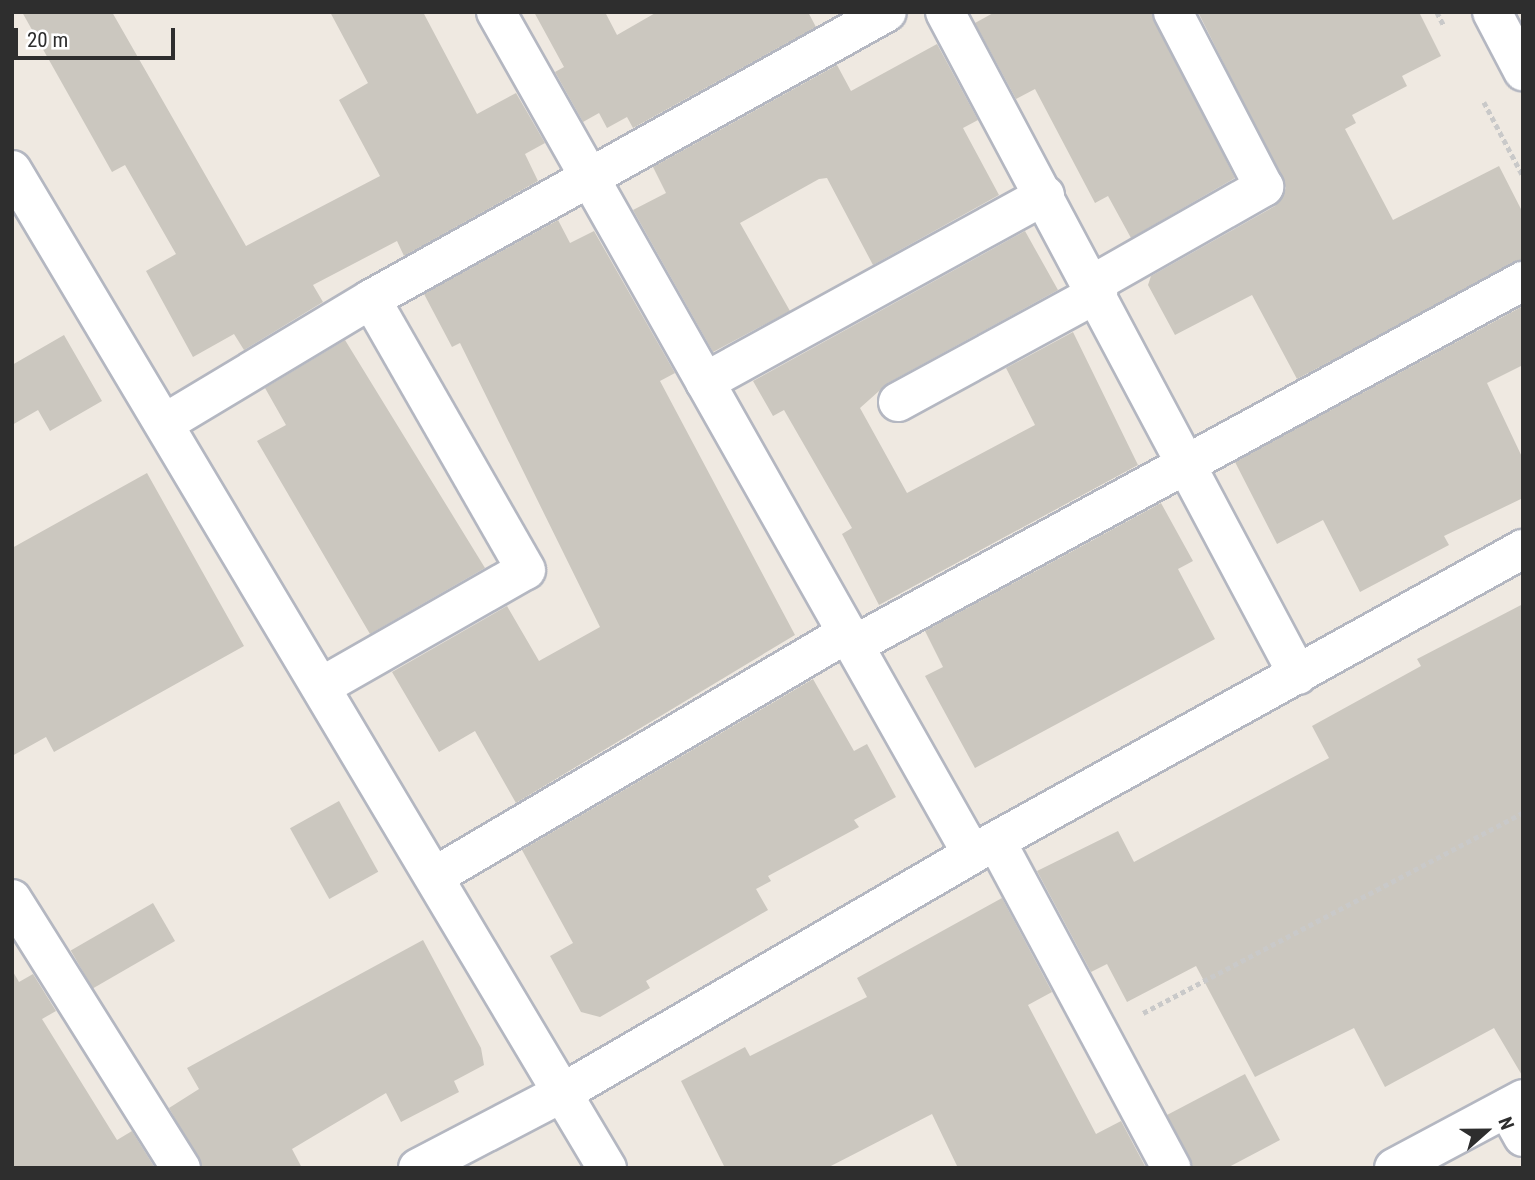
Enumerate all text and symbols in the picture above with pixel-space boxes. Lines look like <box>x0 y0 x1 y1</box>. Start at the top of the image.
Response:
scale bar <box>18 14 178 58</box>
text: 20 m <box>27 28 68 52</box>
north arrow <box>1451 1096 1521 1166</box>
text: N <box>1493 1114 1519 1133</box>

